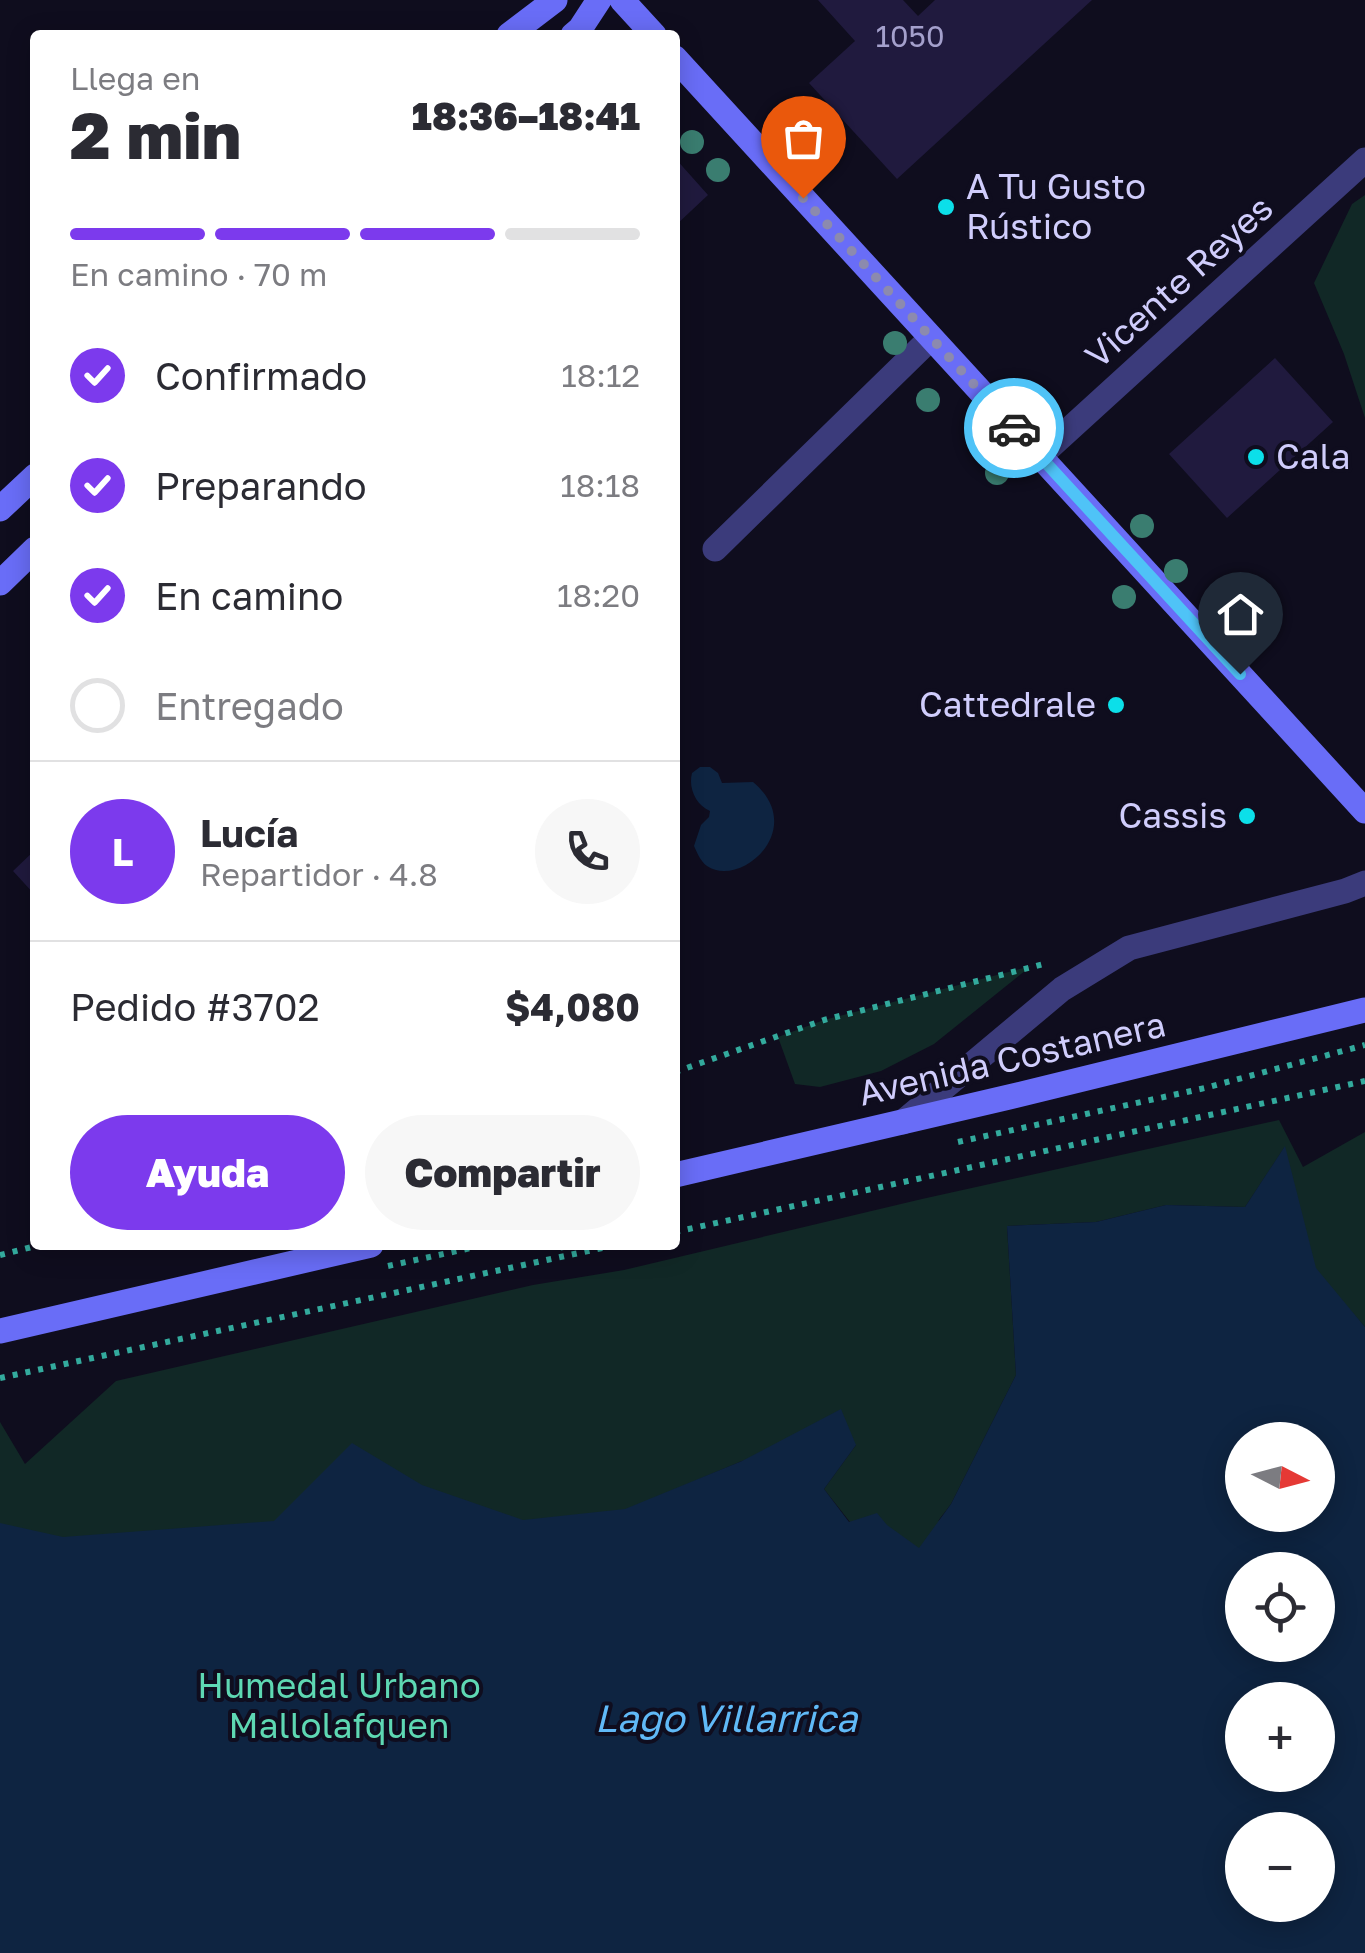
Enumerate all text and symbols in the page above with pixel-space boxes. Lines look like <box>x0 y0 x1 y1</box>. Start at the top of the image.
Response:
house number: 1050 <box>875 18 945 54</box>
text: Llega en <box>70 59 200 97</box>
text: 18:36–18:41 <box>412 93 640 138</box>
text: 2 min <box>70 95 241 173</box>
pin <box>761 96 846 199</box>
icon: bag <box>776 111 831 166</box>
place label: A Tu Gusto Rústico <box>966 165 1146 247</box>
street label: Vicente Reyes <box>1076 186 1281 376</box>
marker: A Tu Gusto Rústico <box>935 196 957 218</box>
text: En camino · 70 m <box>70 255 327 293</box>
icon: check <box>70 348 125 403</box>
text: Confirmado <box>155 353 367 398</box>
text: 18:12 <box>561 356 640 394</box>
courier <box>964 378 1064 478</box>
icon: car <box>987 401 1042 456</box>
place label: Cala <box>1276 435 1351 477</box>
marker: Cala <box>1245 446 1267 468</box>
icon: check <box>70 458 125 513</box>
text: Preparando <box>155 463 367 508</box>
text: 18:18 <box>560 466 640 504</box>
icon: check <box>70 568 125 623</box>
pin <box>1198 572 1283 675</box>
text: En camino <box>155 573 343 618</box>
text: 18:20 <box>557 576 640 614</box>
icon: home <box>1213 587 1268 642</box>
text: Entregado <box>155 683 344 728</box>
place label: Cattedrale <box>919 683 1096 725</box>
marker: Cattedrale <box>1105 694 1127 716</box>
place label: Cassis <box>1118 794 1227 836</box>
button: phone <box>535 799 640 904</box>
marker: Cassis <box>1236 805 1258 827</box>
text: Lucía <box>200 810 298 855</box>
text: L <box>112 829 133 874</box>
text: Repartidor · 4.8 <box>200 855 438 893</box>
text: Pedido #3702 <box>70 984 320 1029</box>
text: $4,080 <box>505 984 640 1029</box>
street label: Avenida Costanera <box>854 1002 1169 1114</box>
button: Ayuda <box>70 1115 345 1230</box>
button: Compartir <box>365 1115 640 1230</box>
north arrow <box>1225 1422 1335 1532</box>
map controls <box>1225 1422 1335 1922</box>
button: locate <box>1225 1552 1335 1662</box>
park label: Humedal Urbano Mallolafquen <box>197 1664 481 1746</box>
button: + <box>1225 1682 1335 1792</box>
water label: Lago Villarrica <box>595 1695 859 1740</box>
button: − <box>1225 1812 1335 1922</box>

